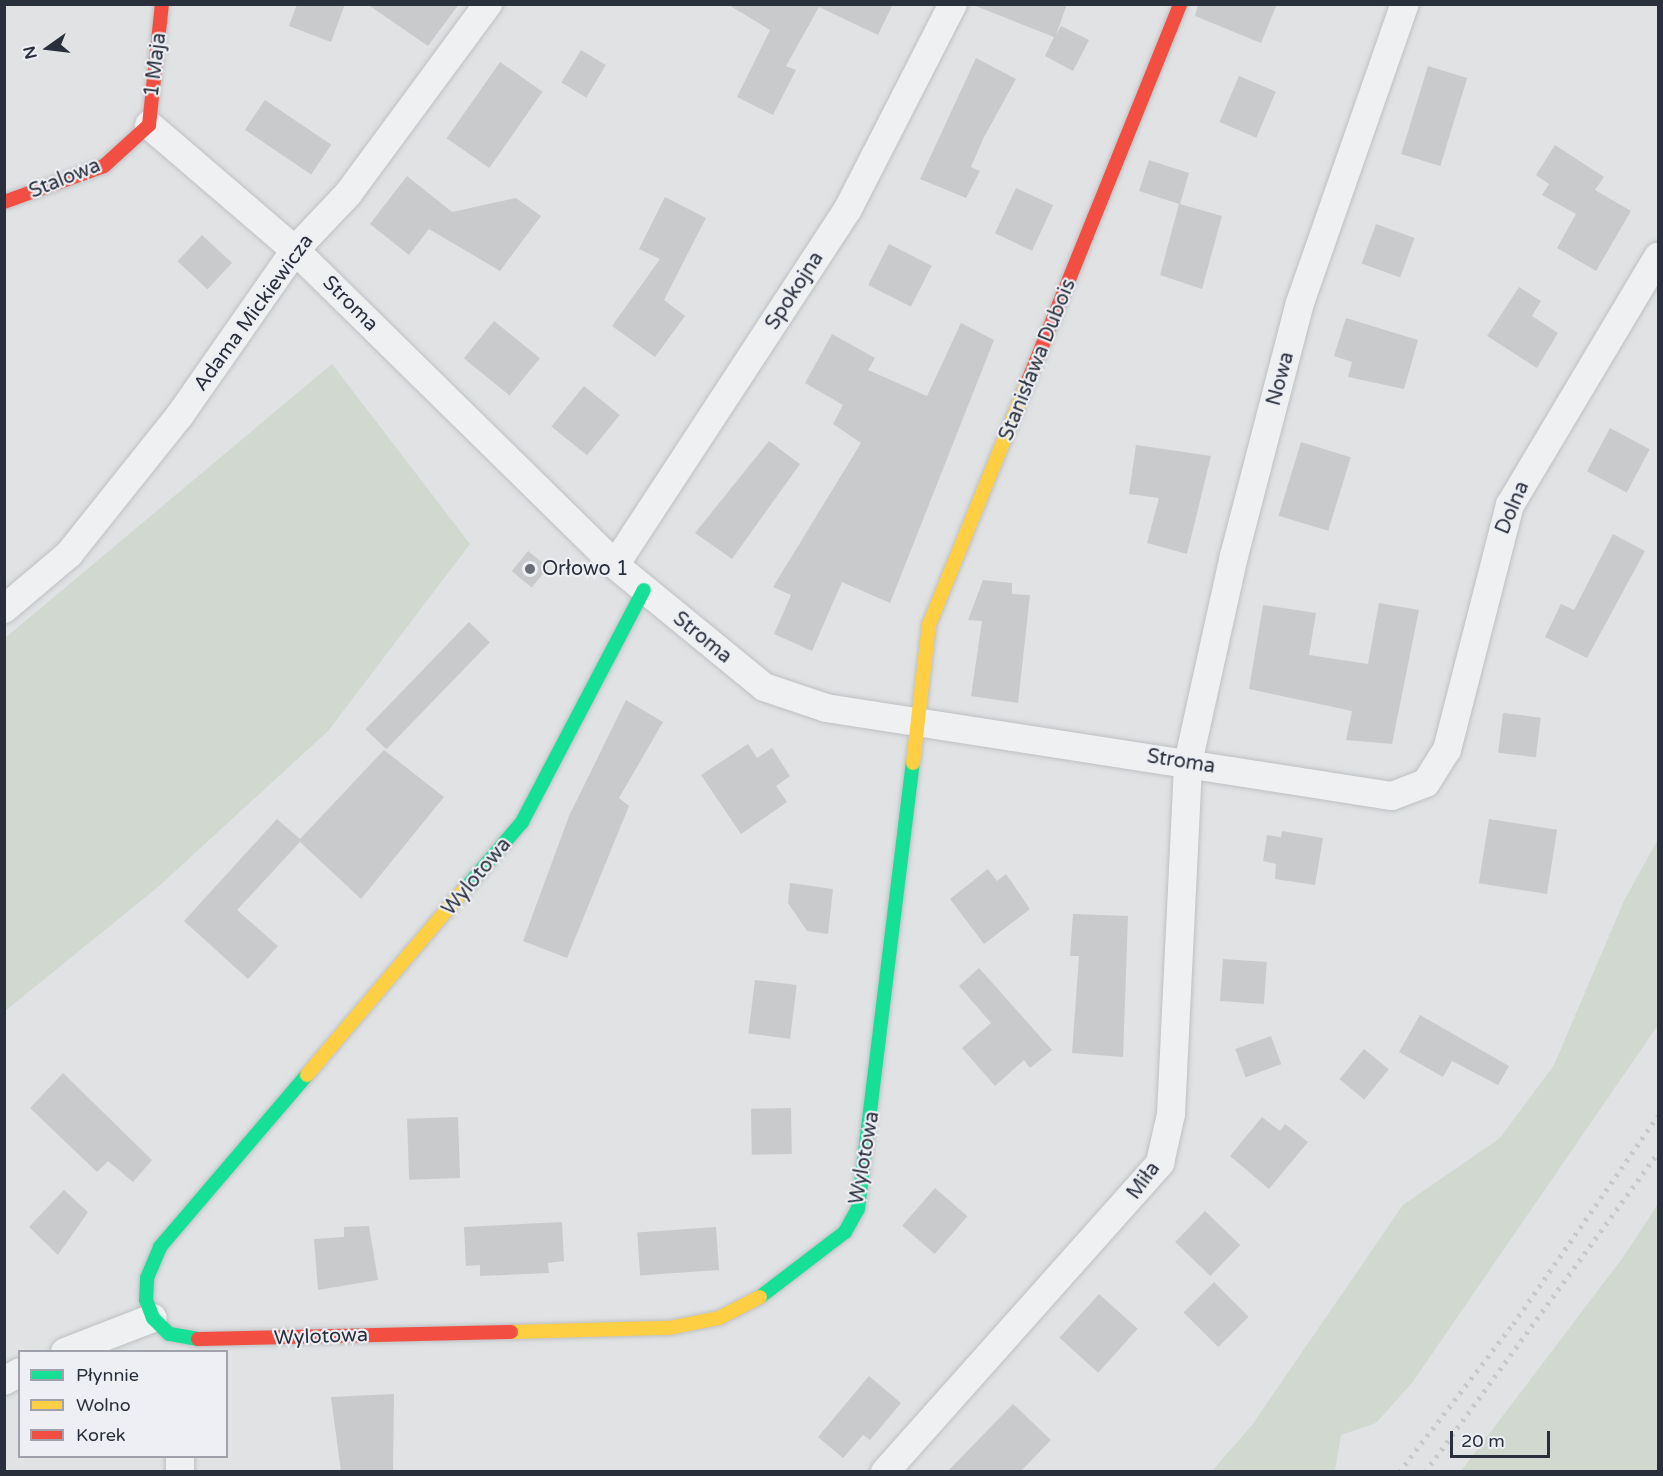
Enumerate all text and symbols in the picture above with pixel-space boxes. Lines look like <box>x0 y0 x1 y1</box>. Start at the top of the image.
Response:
north arrow <box>18 18 78 78</box>
street label: 1 Maja <box>140 31 172 99</box>
text: N <box>19 44 42 61</box>
street label: Stalowa <box>26 154 104 204</box>
street label: Adama Mickiewicza <box>189 230 319 396</box>
street label: Spokojna <box>761 247 829 335</box>
street label: Stroma <box>317 271 383 337</box>
street label: Stanisława Dubois <box>995 276 1081 444</box>
street label: Nowa <box>1262 349 1300 409</box>
street label: Dolna <box>1491 478 1535 538</box>
place label: Orłowo 1 <box>542 557 629 581</box>
marker: Orłowo 1 <box>523 562 537 576</box>
street label: Stroma <box>668 607 736 669</box>
street label: Stroma <box>1145 745 1217 779</box>
street label: Wylotowa <box>438 833 516 921</box>
street label: Wylotowa <box>845 1109 885 1207</box>
street label: Miła <box>1122 1158 1166 1204</box>
street label: Wylotowa <box>273 1323 369 1351</box>
legend <box>18 1350 228 1458</box>
text: Płynnie <box>76 1364 139 1386</box>
text: Wolno <box>76 1394 131 1416</box>
scale bar <box>1453 1419 1554 1457</box>
text: Korek <box>76 1424 126 1446</box>
text: 20 m <box>1461 1430 1505 1452</box>

